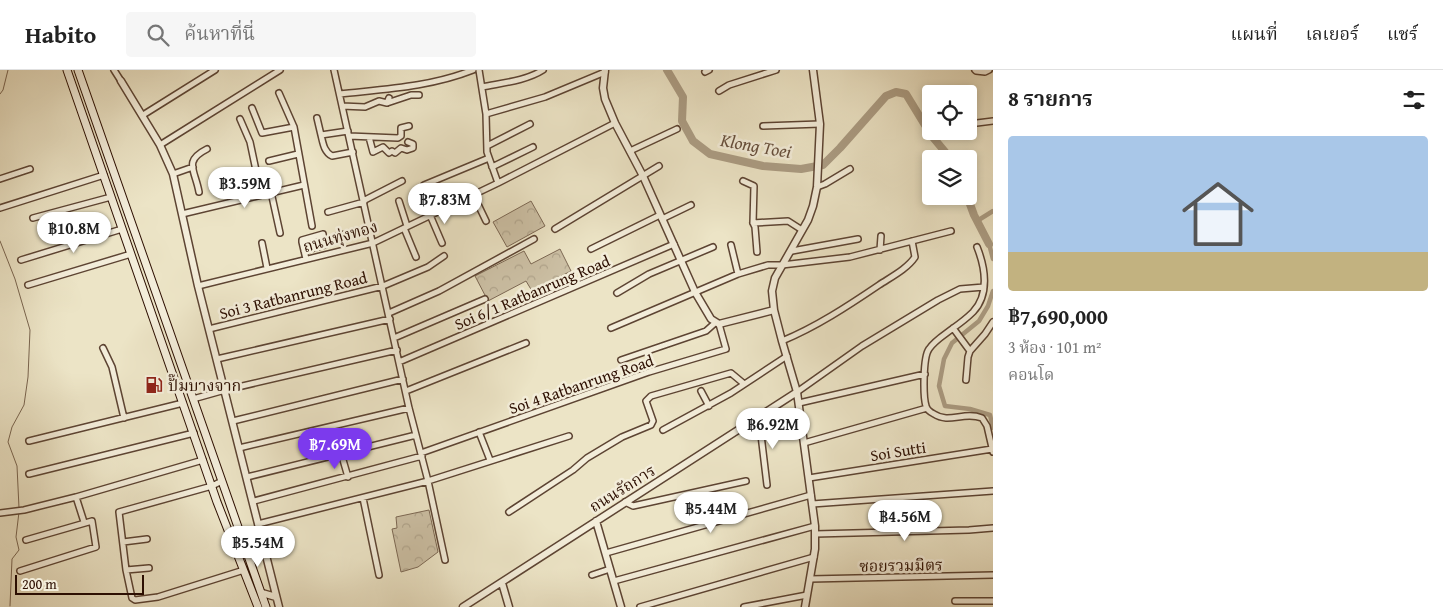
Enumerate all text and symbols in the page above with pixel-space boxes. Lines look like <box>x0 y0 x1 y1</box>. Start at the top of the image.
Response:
search box <box>126 12 476 57</box>
text: Habito <box>25 17 96 52</box>
text: ค้นหาที่นี่ <box>184 19 255 47</box>
text: แผนที่ <box>1230 20 1278 47</box>
text: เลเยอร์ <box>1306 20 1359 47</box>
text: แชร์ <box>1387 20 1418 47</box>
icon: search <box>144 21 172 49</box>
text: 8 รายการ <box>1008 83 1093 114</box>
map controls <box>922 85 977 205</box>
button: locate <box>922 85 977 140</box>
icon: filters <box>1400 86 1428 114</box>
water label: Klong Toei <box>718 126 794 165</box>
button: layers <box>922 150 977 205</box>
pin: ฿3.59M <box>204 166 286 209</box>
icon: home <box>1173 169 1263 259</box>
text: ฿3.59M <box>219 171 271 195</box>
pin: ฿7.83M <box>404 182 486 225</box>
text: ฿7.83M <box>419 187 471 211</box>
pin: ฿10.8M <box>33 212 115 254</box>
street label: ถนนทุ่งทอง <box>300 214 380 258</box>
text: ฿10.8M <box>48 216 100 240</box>
street label: Soi 6/1 Ratbanrung Road <box>450 248 614 336</box>
street label: Soi 3 Ratbanrung Road <box>217 265 370 325</box>
text: ฿7,690,000 <box>1008 301 1108 332</box>
text: 3 ห้อง · 101 m² <box>1008 335 1101 359</box>
street label: Soi 4 Ratbanrung Road <box>505 348 657 420</box>
text: คอนโด <box>1008 362 1054 386</box>
place label: ปั๊มบางจาก <box>168 373 241 397</box>
fuel station icon: ปั๊มบางจาก <box>144 375 164 395</box>
pin: ฿6.92M <box>732 408 814 450</box>
text: ฿6.92M <box>747 412 799 436</box>
pin: ฿7.69M <box>294 428 376 470</box>
text: ฿7.69M <box>309 432 361 456</box>
street label: Soi Sutti <box>868 435 928 467</box>
street label: ถนนรัถการ <box>584 458 660 518</box>
pin: ฿5.44M <box>670 492 752 534</box>
text: ฿5.44M <box>685 496 737 520</box>
pin: ฿4.56M <box>864 500 946 542</box>
text: ฿4.56M <box>879 504 931 528</box>
pin: ฿5.54M <box>217 526 299 568</box>
text: ฿5.54M <box>232 530 284 554</box>
street label: ซอยรวมมิตร <box>859 552 943 578</box>
scale bar <box>15 572 144 595</box>
text: 200 m <box>22 574 57 594</box>

